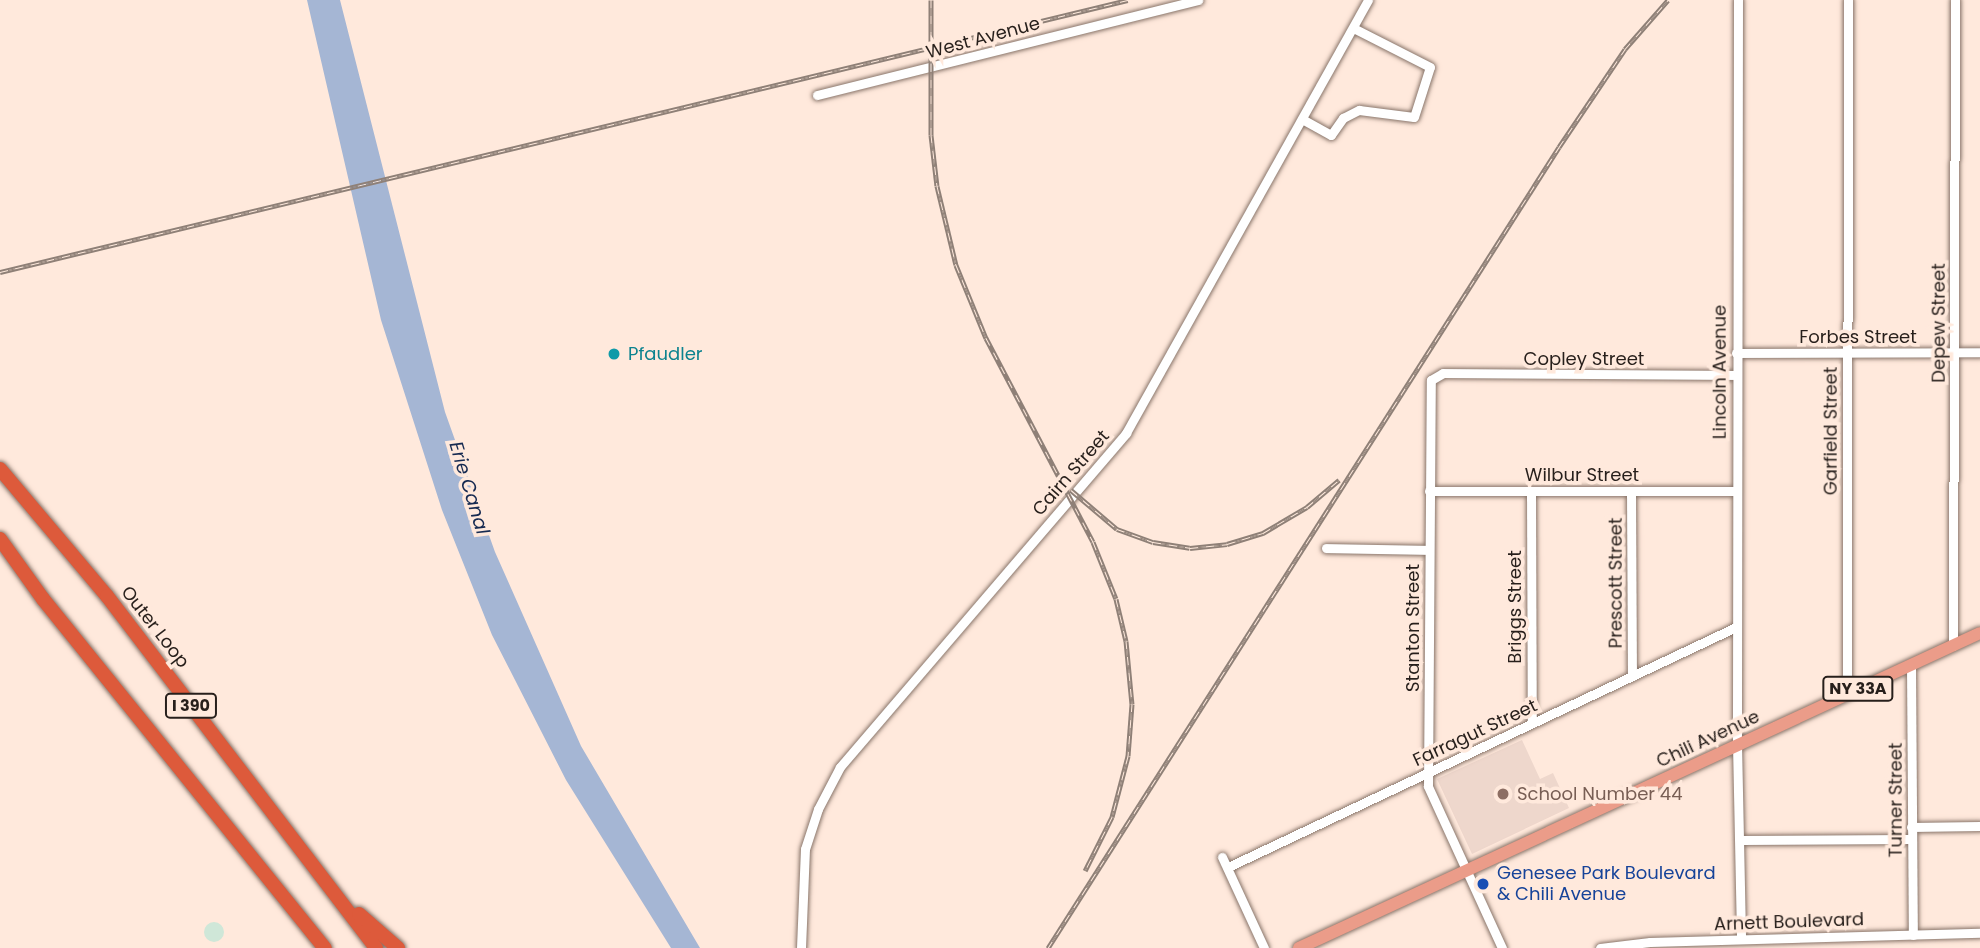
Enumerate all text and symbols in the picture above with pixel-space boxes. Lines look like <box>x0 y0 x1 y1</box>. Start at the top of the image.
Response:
street label: West Avenue <box>924 12 1042 64</box>
street label: Depew Street <box>1928 263 1950 383</box>
street label: Lincoln Avenue <box>1709 305 1731 439</box>
street label: Forbes Street <box>1799 326 1917 348</box>
place label: Pfaudler <box>628 343 703 365</box>
marker: Pfaudler <box>606 346 622 362</box>
street label: Copley Street <box>1524 348 1644 370</box>
street label: Garfield Street <box>1820 367 1842 495</box>
street label: Cairn Street <box>1028 426 1114 520</box>
water label: Erie Canal <box>444 439 494 537</box>
street label: Wilbur Street <box>1525 464 1639 486</box>
street label: Prescott Street <box>1605 518 1627 648</box>
street label: Briggs Street <box>1504 550 1526 664</box>
street label: Stanton Street <box>1402 564 1424 692</box>
street label: Outer Loop <box>116 582 194 672</box>
road number: NY 33A <box>1821 676 1895 702</box>
road number: I 390 <box>165 694 217 719</box>
street label: Farragut Street <box>1409 695 1541 771</box>
street label: Chili Avenue <box>1653 706 1763 772</box>
street label: Turner Street <box>1885 743 1907 857</box>
place label: School Number 44 <box>1517 783 1682 805</box>
marker: School Number 44 <box>1495 786 1511 802</box>
place label: Genesee Park Boulevard & Chili Avenue <box>1497 863 1716 906</box>
marker: Genesee Park Boulevard & Chili Avenue <box>1475 876 1491 892</box>
street label: Arnett Boulevard <box>1714 909 1864 935</box>

